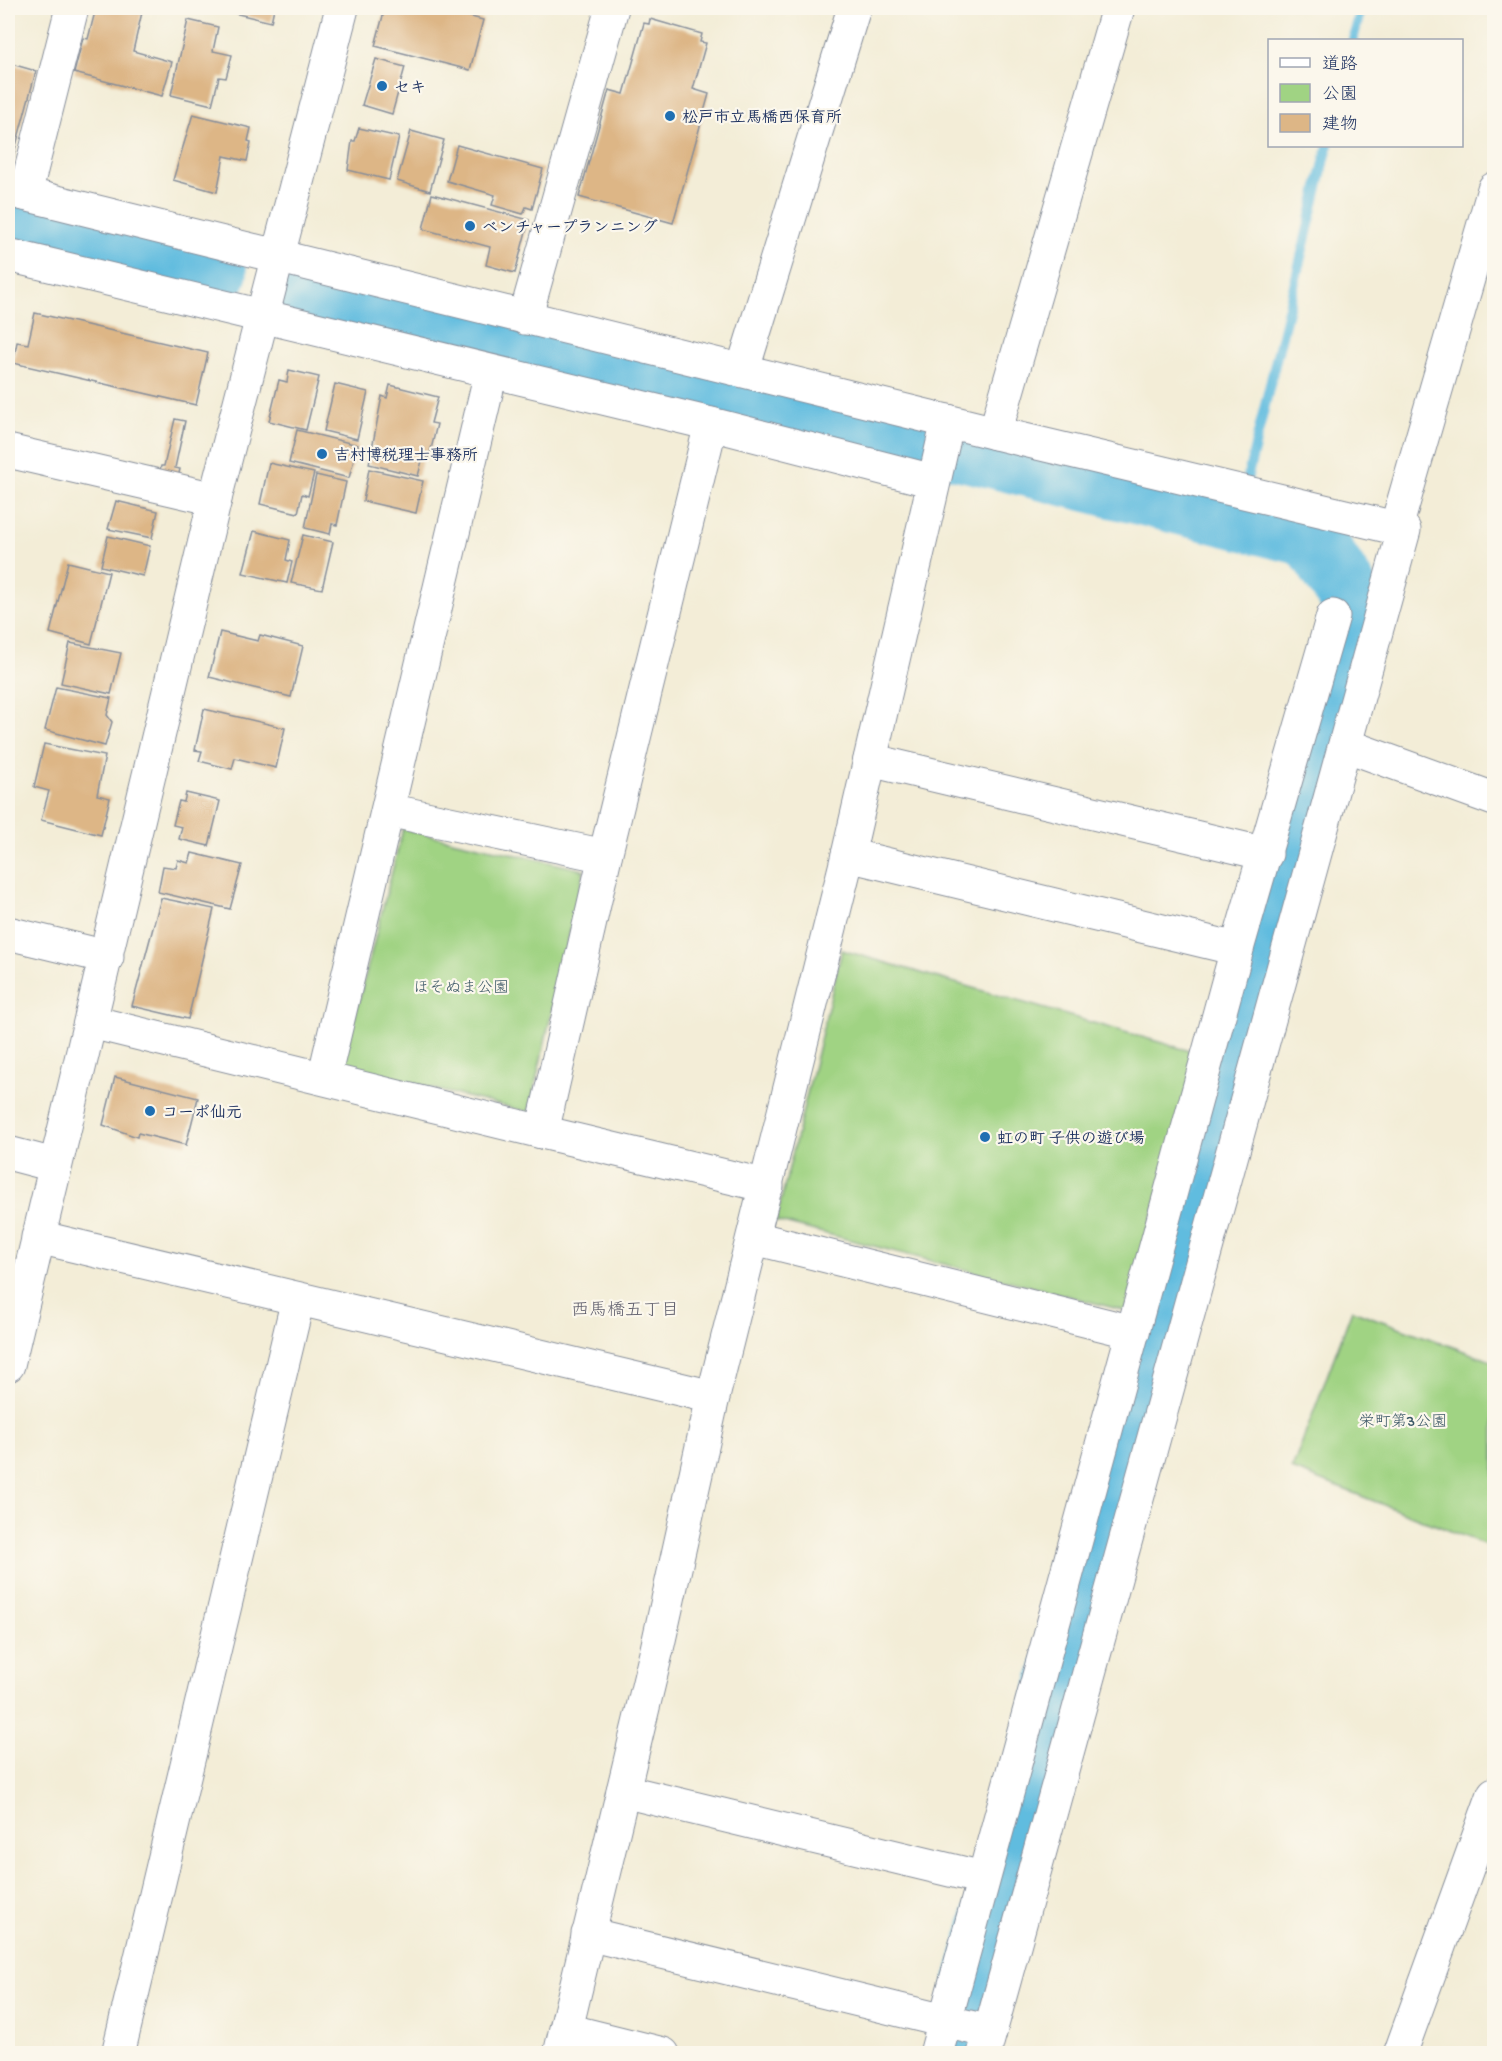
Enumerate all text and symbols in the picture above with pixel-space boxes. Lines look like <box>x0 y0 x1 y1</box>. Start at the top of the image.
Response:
legend <box>1268 39 1463 147</box>
text: 道路 <box>1322 54 1358 76</box>
marker: セキ <box>375 79 389 93</box>
place label: セキ <box>394 80 426 99</box>
text: 公園 <box>1322 85 1358 106</box>
place label: 松戸市立馬橋西保育所 <box>682 108 842 129</box>
marker: 松戸市立馬橋西保育所 <box>663 109 677 123</box>
text: 建物 <box>1322 114 1358 136</box>
place label: ベンチャープランニング <box>482 218 658 239</box>
marker: ベンチャープランニング <box>463 219 477 233</box>
place label: 吉村博税理士事務所 <box>334 446 478 467</box>
marker: 吉村博税理士事務所 <box>315 447 329 461</box>
park label: ほそぬま公園 <box>413 979 509 999</box>
marker: コーポ仙元 <box>143 1104 157 1118</box>
place label: コーポ仙元 <box>162 1104 242 1124</box>
place label: 虹の町 子供の遊び場 <box>997 1129 1145 1150</box>
marker: 虹の町 子供の遊び場 <box>978 1130 992 1144</box>
district label: 西馬橋五丁目 <box>571 1300 679 1322</box>
park label: 栄町第3公園 <box>1359 1412 1447 1433</box>

